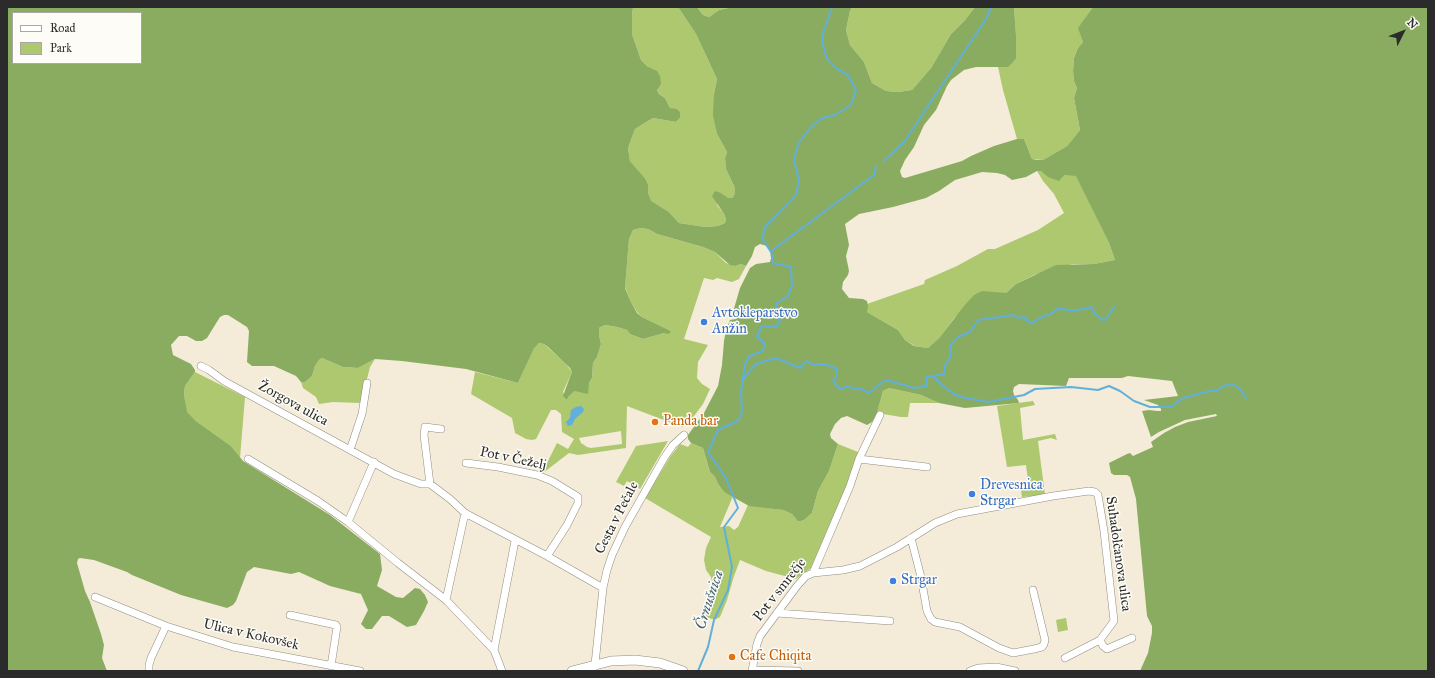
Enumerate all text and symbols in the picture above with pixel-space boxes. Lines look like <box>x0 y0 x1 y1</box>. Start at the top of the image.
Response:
legend <box>12 12 142 64</box>
north arrow <box>1383 12 1423 52</box>
text: N <box>1404 16 1420 31</box>
text: Road <box>50 21 76 35</box>
text: Park <box>50 41 72 55</box>
place label: Avtokleparstvo Anžin <box>712 306 798 338</box>
marker: Avtokleparstvo Anžin <box>699 317 709 327</box>
street label: Žorgova ulica <box>255 378 331 430</box>
place label: Panda bar <box>663 414 718 430</box>
marker: Panda bar <box>650 417 660 427</box>
street label: Pot v Čeželj <box>478 444 548 474</box>
place label: Drevesnica Strgar <box>980 478 1043 510</box>
street label: Cesta v Pečale <box>592 479 642 557</box>
marker: Drevesnica Strgar <box>967 489 977 499</box>
street label: Suhadolčanova ulica <box>1102 495 1134 613</box>
street label: Pot v smrečje <box>750 555 810 625</box>
water label: Črnušnica <box>692 568 728 632</box>
place label: Strgar <box>901 573 937 589</box>
marker: Strgar <box>888 576 898 586</box>
street label: Ulica v Kokovšek <box>202 616 300 654</box>
place label: Cafe Chiqita <box>740 649 811 665</box>
marker: Cafe Chiqita <box>727 652 737 662</box>

